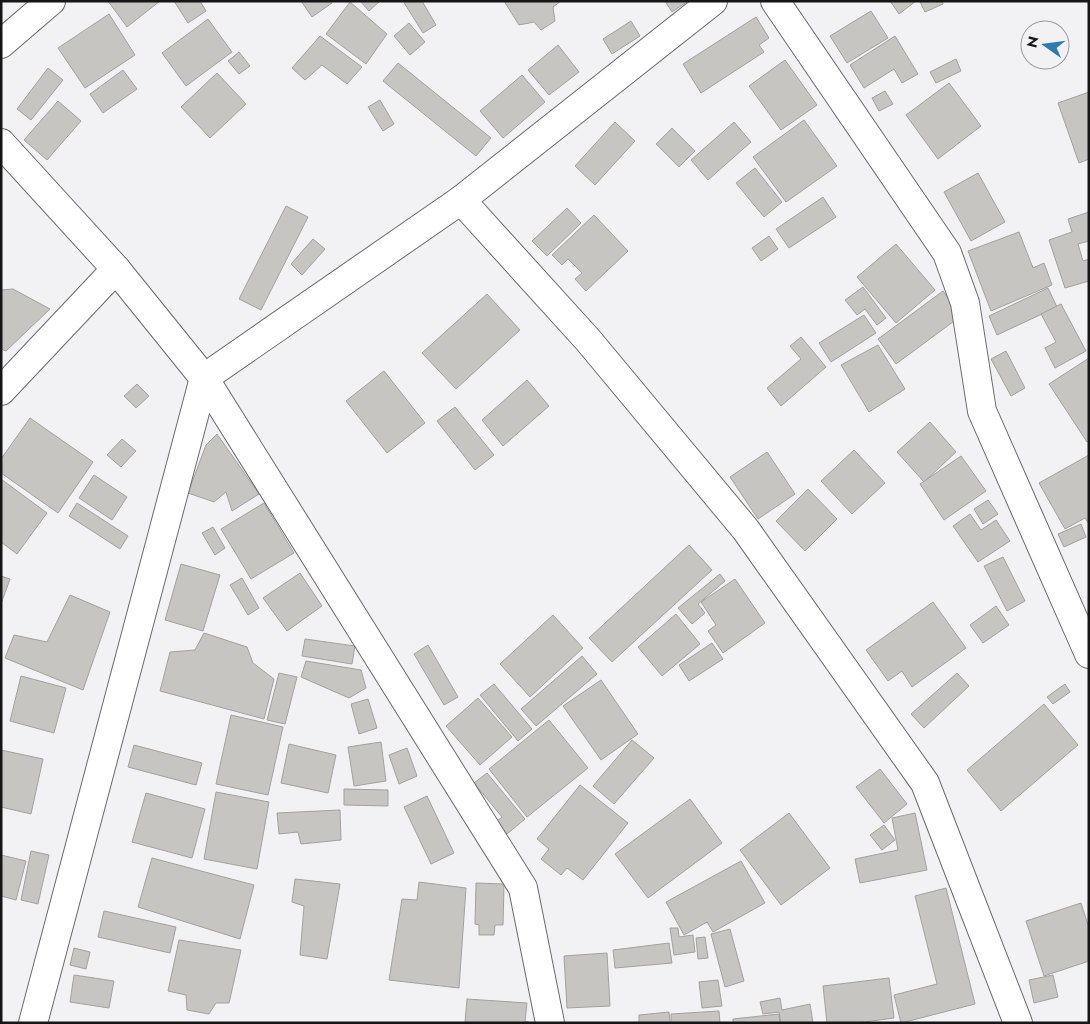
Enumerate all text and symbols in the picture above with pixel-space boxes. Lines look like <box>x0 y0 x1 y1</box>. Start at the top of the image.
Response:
north arrow <box>1020 20 1070 70</box>
text: N <box>1021 34 1043 50</box>

